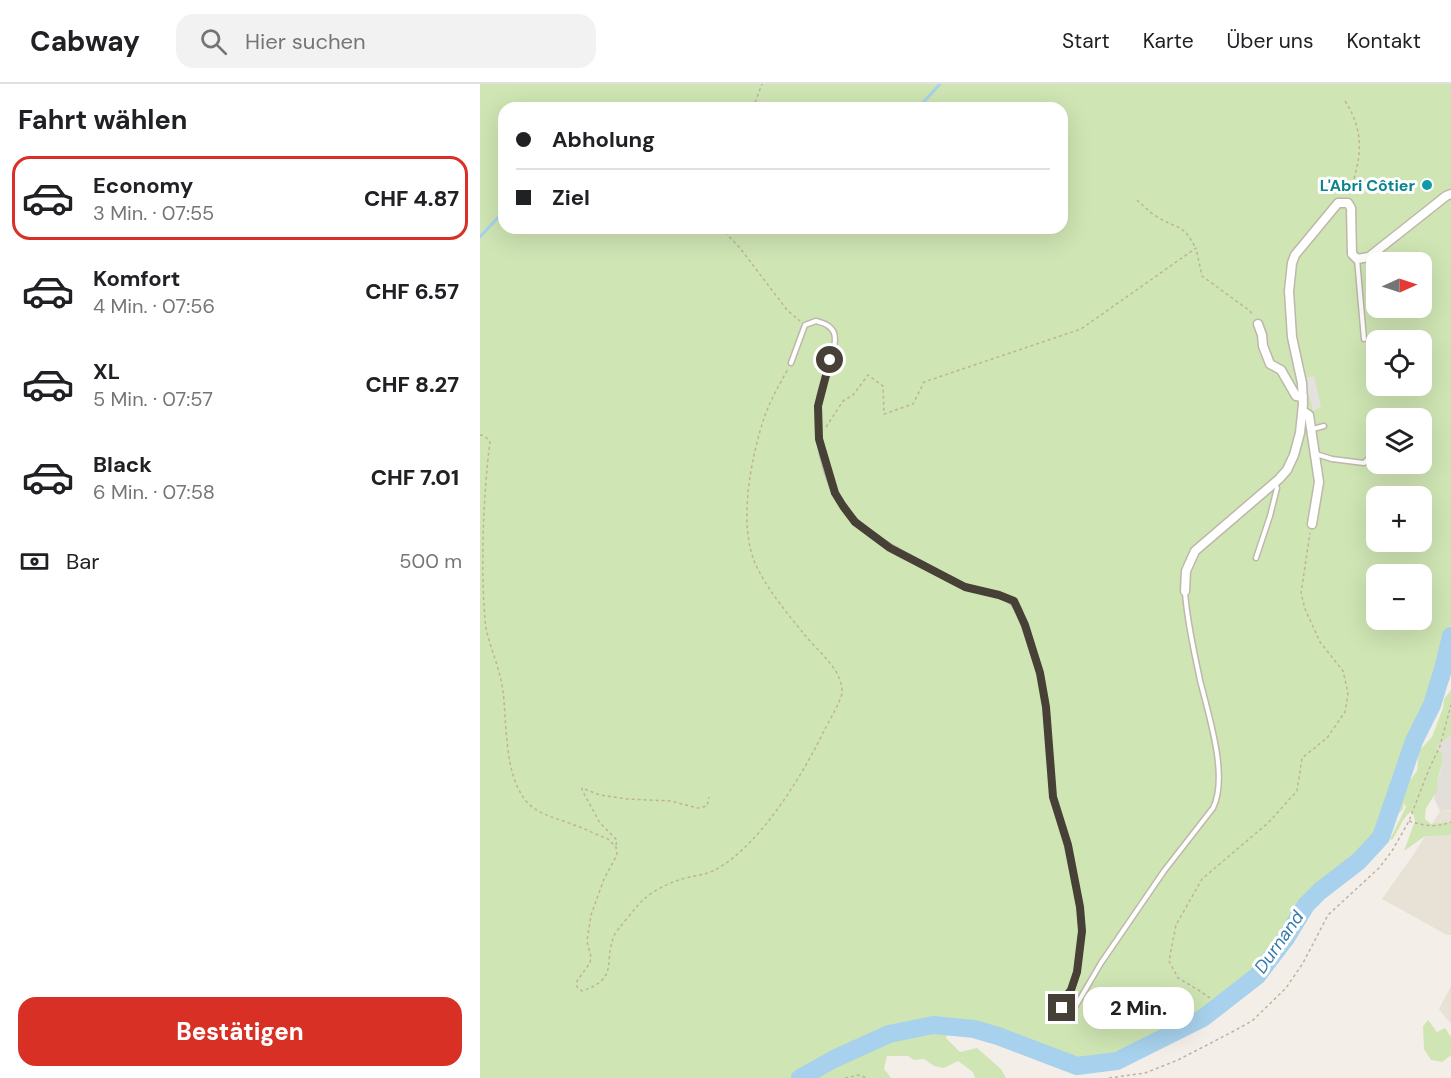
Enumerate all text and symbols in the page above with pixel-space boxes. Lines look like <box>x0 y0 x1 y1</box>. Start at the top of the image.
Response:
search box <box>176 14 596 68</box>
text: Cabway <box>30 23 140 60</box>
icon: search <box>197 25 230 58</box>
text: Hier suchen <box>245 27 366 56</box>
text: Start <box>1062 27 1110 55</box>
text: Karte <box>1143 27 1194 55</box>
text: Über uns <box>1227 27 1313 55</box>
text: Kontakt <box>1346 27 1421 55</box>
text: Fahrt wählen <box>18 102 188 137</box>
text: Abholung <box>552 125 655 154</box>
icon: car <box>21 171 75 225</box>
text: Economy <box>93 171 193 200</box>
place label: L'Abri Côtier <box>1320 175 1415 196</box>
marker: L'Abri Côtier <box>1420 178 1434 192</box>
text: Ziel <box>552 183 590 212</box>
text: CHF 4.87 <box>364 184 459 213</box>
text: 3 Min. · 07:55 <box>93 200 214 226</box>
north arrow <box>1366 252 1432 318</box>
map controls <box>1366 252 1432 630</box>
icon: car <box>21 264 75 318</box>
text: Komfort <box>93 264 180 293</box>
text: CHF 6.57 <box>365 277 459 306</box>
text: 4 Min. · 07:56 <box>93 293 215 319</box>
button: locate <box>1366 330 1432 396</box>
route start <box>816 346 843 373</box>
icon: car <box>21 357 75 411</box>
text: XL <box>93 357 120 386</box>
text: CHF 8.27 <box>366 370 459 399</box>
text: 5 Min. · 07:57 <box>93 386 213 412</box>
button: layers <box>1366 408 1432 474</box>
icon: car <box>21 450 75 504</box>
text: Black <box>93 450 152 479</box>
text: CHF 7.01 <box>371 463 459 492</box>
text: 6 Min. · 07:58 <box>93 479 215 505</box>
button: + <box>1366 486 1432 552</box>
icon: cash <box>18 545 51 578</box>
text: Bar <box>66 547 99 576</box>
text: 500 m <box>399 548 462 574</box>
button: − <box>1366 564 1432 630</box>
water label: Durnand <box>1249 905 1310 978</box>
callout: 2 Min. <box>1083 987 1194 1029</box>
route end <box>1048 994 1075 1021</box>
text: 2 Min. <box>1110 995 1167 1021</box>
button: Bestätigen <box>18 997 462 1066</box>

